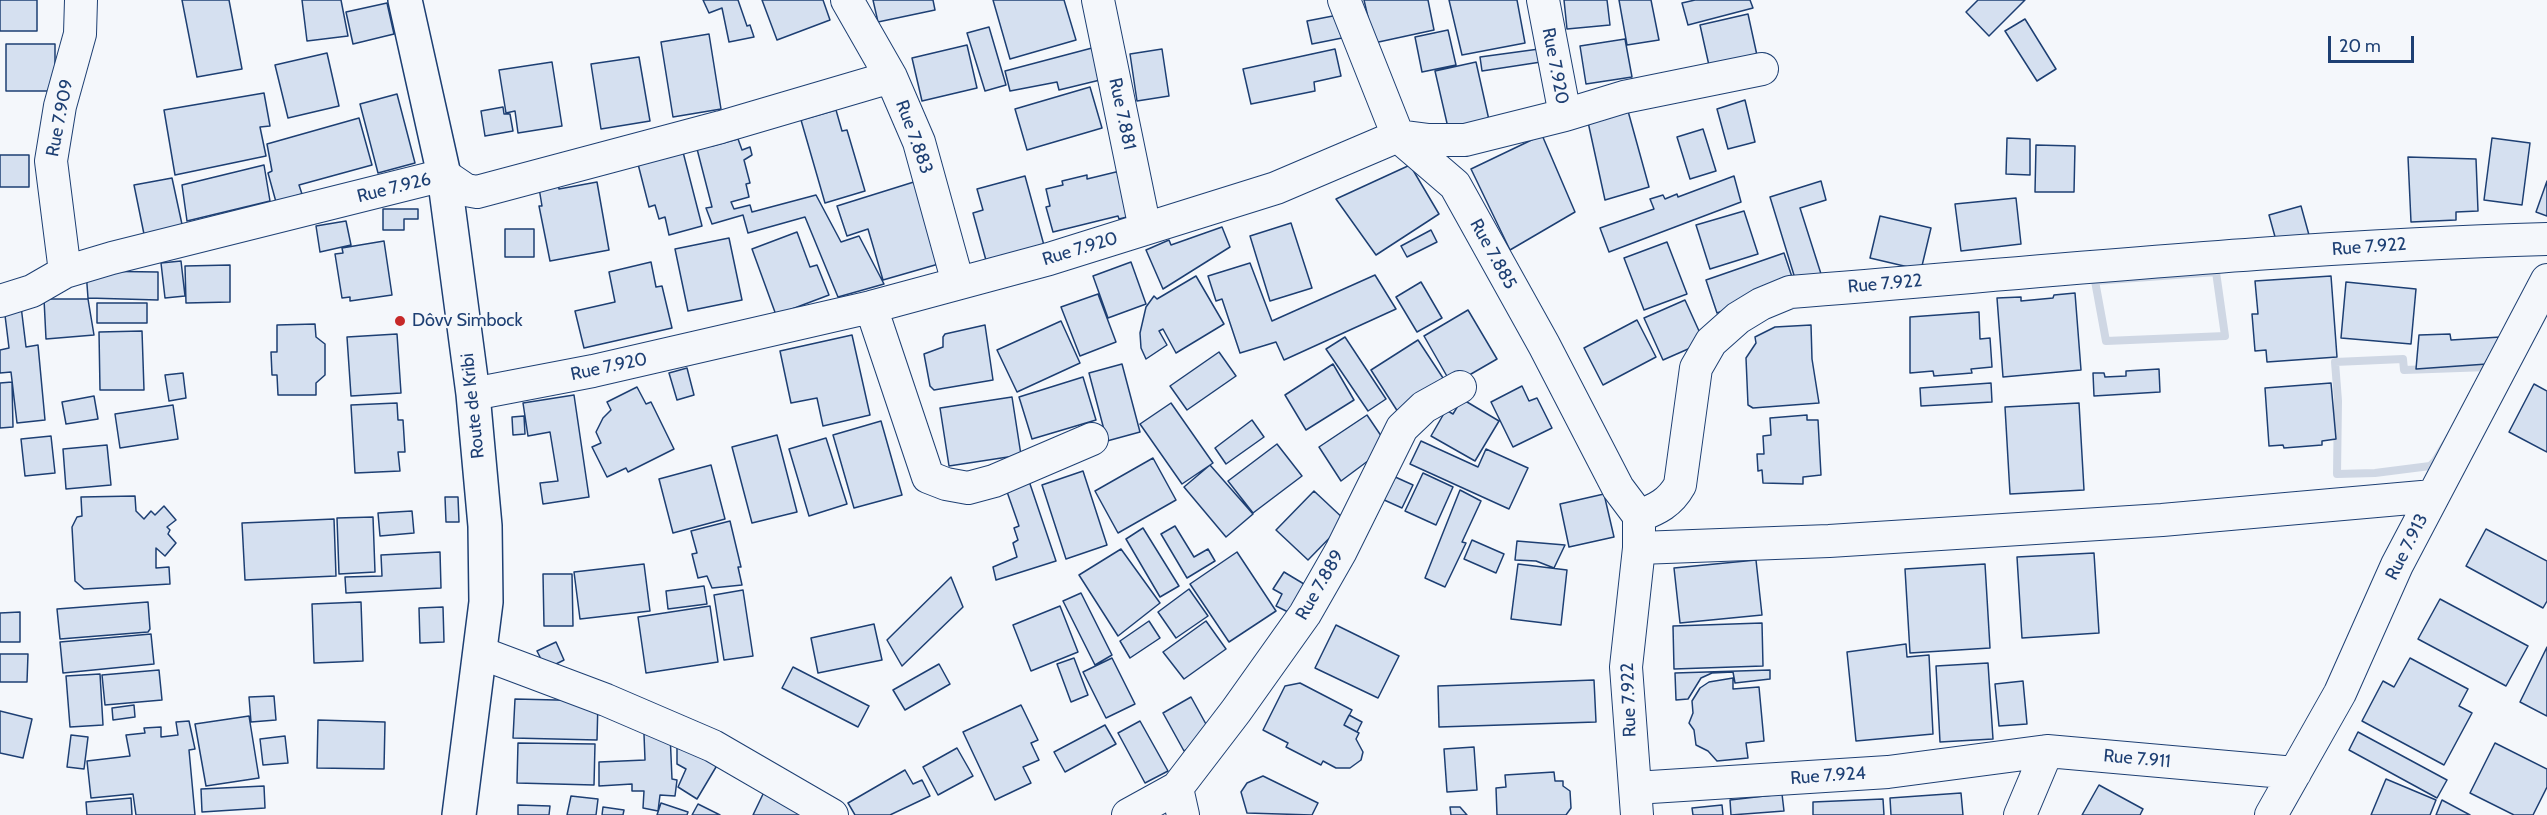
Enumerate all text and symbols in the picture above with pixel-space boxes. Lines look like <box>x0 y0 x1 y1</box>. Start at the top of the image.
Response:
scale bar <box>2331 24 2416 62</box>
street label: Rue 7.920 <box>1537 26 1573 106</box>
text: 20 m <box>2339 35 2381 57</box>
street label: Rue 7.881 <box>1104 76 1140 152</box>
street label: Rue 7.909 <box>42 77 78 159</box>
street label: Rue 7.883 <box>891 97 937 177</box>
street label: Rue 7.926 <box>355 168 433 208</box>
street label: Rue 7.885 <box>1465 215 1521 293</box>
street label: Rue 7.920 <box>1040 227 1120 271</box>
street label: Rue 7.922 <box>2331 234 2407 260</box>
street label: Rue 7.922 <box>1847 270 1923 298</box>
place label: Dôvv Simbock <box>412 310 523 332</box>
marker: Dôvv Simbock <box>393 314 407 328</box>
street label: Rue 7.920 <box>569 348 649 386</box>
street label: Route de Kribi <box>457 352 489 460</box>
street label: Rue 7.913 <box>2381 510 2433 584</box>
street label: Rue 7.889 <box>1291 546 1349 624</box>
street label: Rue 7.922 <box>1617 662 1641 738</box>
street label: Rue 7.911 <box>2102 745 2172 773</box>
street label: Rue 7.924 <box>1790 763 1866 789</box>

